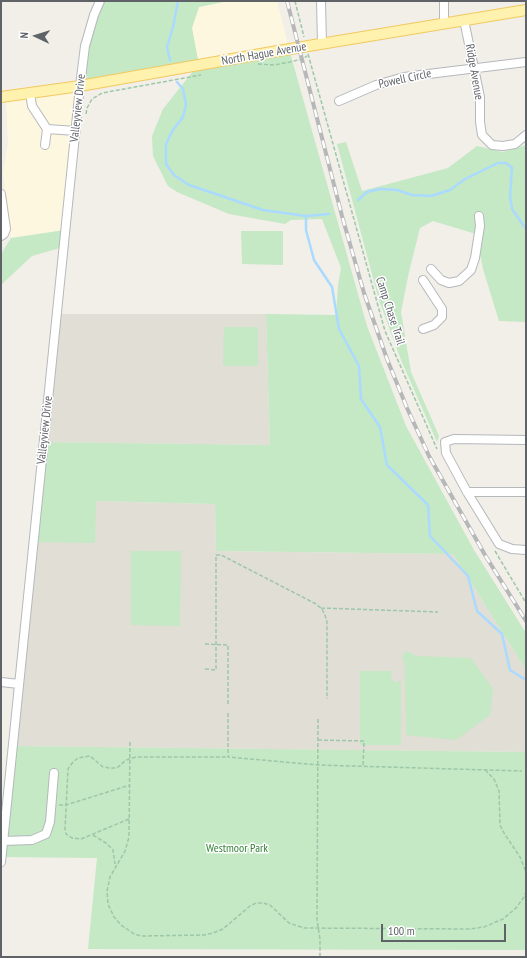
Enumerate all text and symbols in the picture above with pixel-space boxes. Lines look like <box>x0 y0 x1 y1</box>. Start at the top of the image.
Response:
north arrow <box>16 16 56 56</box>
text: N <box>17 32 31 39</box>
street label: North Hague Avenue <box>220 39 308 69</box>
street label: Ridge Avenue <box>462 43 486 101</box>
street label: Powell Circle <box>377 66 433 92</box>
street label: Valleyview Drive <box>67 73 89 143</box>
street label: Camp Chase Trail <box>372 275 408 347</box>
street label: Valleyview Drive <box>34 395 56 465</box>
park label: Westmoor Park <box>206 842 268 856</box>
scale bar <box>383 916 508 942</box>
text: 100 m <box>388 923 415 938</box>

